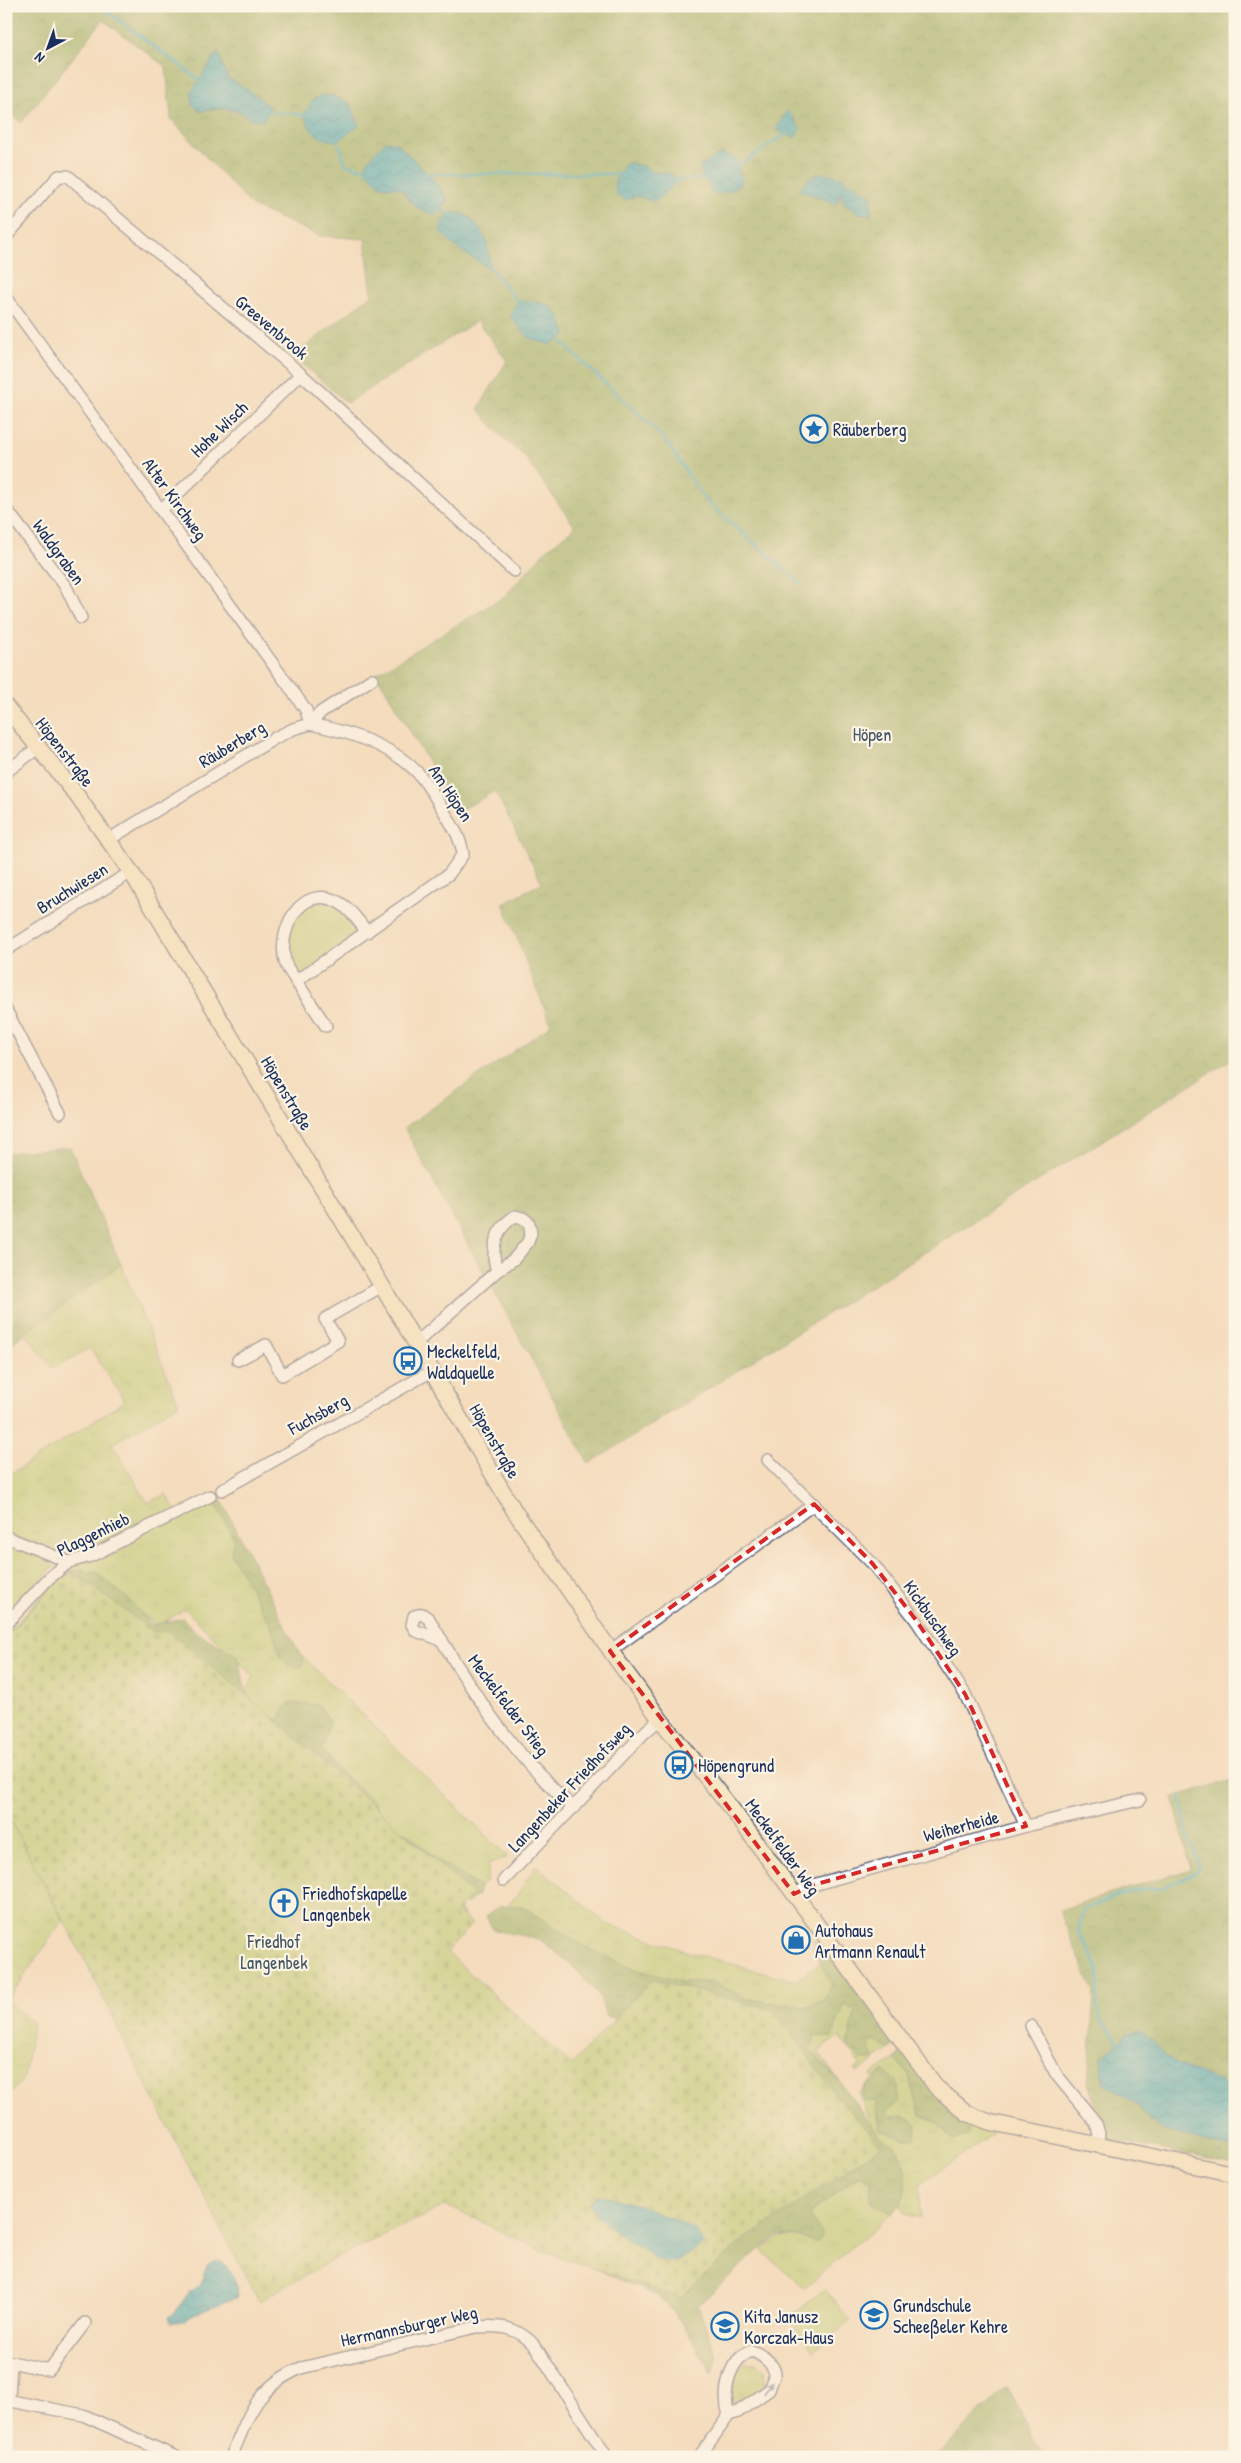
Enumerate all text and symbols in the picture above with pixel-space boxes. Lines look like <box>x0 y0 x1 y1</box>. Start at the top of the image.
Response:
north arrow <box>22 22 72 72</box>
text: N <box>30 48 48 68</box>
street label: Greevenbrook <box>230 289 314 365</box>
street label: Hohe Wisch <box>185 395 254 463</box>
place icon: Räuberberg <box>799 414 829 444</box>
place label: Räuberberg <box>833 417 906 442</box>
street label: Alter Kirchweg <box>137 453 213 545</box>
street label: Waldgraben <box>27 514 91 590</box>
street label: Höpenstraße <box>30 712 100 792</box>
street label: Räuberberg <box>194 714 270 774</box>
park label: Höpen <box>853 722 891 747</box>
street label: Am Höpen <box>423 760 479 826</box>
street label: Bruchwiesen <box>32 856 112 920</box>
street label: Höpenstraße <box>255 1051 319 1135</box>
place label: Meckelfeld, Waldquelle <box>427 1339 500 1385</box>
bus stop icon: Meckelfeld, Waldquelle <box>393 1346 423 1376</box>
street label: Fuchsberg <box>283 1387 352 1441</box>
street label: Höpenstraße <box>464 1399 526 1483</box>
street label: Plaggenhieb <box>52 1506 134 1562</box>
street label: Kickbuschweg <box>898 1575 968 1661</box>
street label: Meckelfelder Stieg <box>462 1649 556 1761</box>
street label: Langenbeker Friedhofsweg <box>502 1717 636 1857</box>
bus stop icon: Höpengrund <box>664 1750 694 1780</box>
place label: Höpengrund <box>698 1753 774 1778</box>
street label: Meckelfelder Weg <box>739 1793 827 1901</box>
street label: Weiherheide <box>921 1804 1001 1848</box>
place label: Friedhofskapelle Langenbek <box>302 1881 407 1927</box>
church icon: Friedhofskapelle Langenbek <box>269 1888 299 1918</box>
place label: Autohaus Artmann Renault <box>815 1918 926 1964</box>
shop icon: Autohaus Artmann Renault <box>781 1925 811 1955</box>
park label: Friedhof Langenbek <box>240 1929 308 1975</box>
place label: Grundschule Scheeßeler Kehre <box>893 2293 1008 2339</box>
street label: Hermannsburger Weg <box>338 2299 480 2353</box>
school or university icon: Grundschule Scheeßeler Kehre <box>859 2300 889 2330</box>
place label: Kita Janusz Korczak-Haus <box>744 2304 834 2350</box>
school or university icon: Kita Janusz Korczak-Haus <box>710 2311 740 2341</box>
one-way arrow <box>763 2382 773 2395</box>

